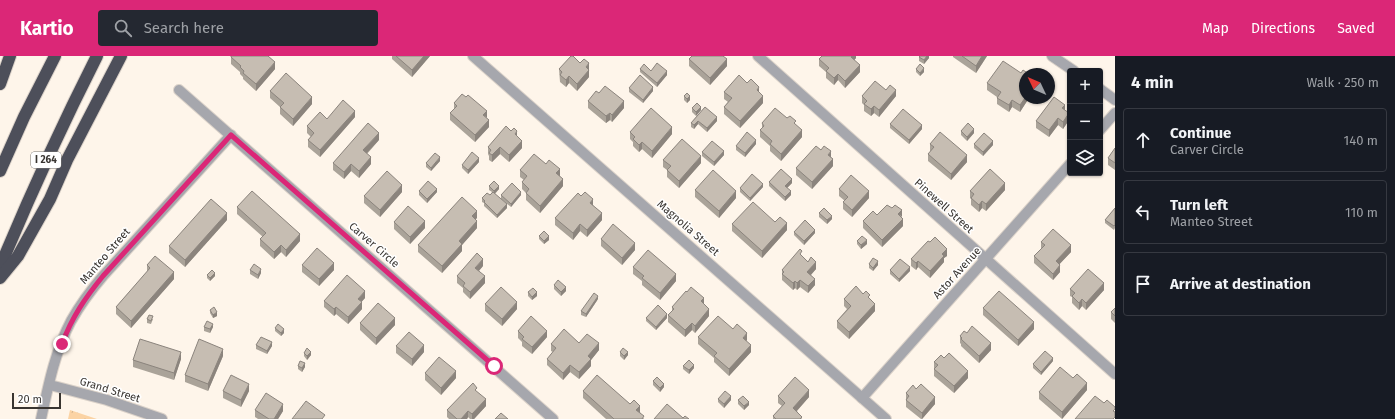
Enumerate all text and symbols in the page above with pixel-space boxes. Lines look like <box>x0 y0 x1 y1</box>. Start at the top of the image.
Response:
search box <box>98 10 378 46</box>
text: Kartio <box>20 17 74 40</box>
icon: search <box>112 17 134 39</box>
text: Search here <box>144 19 224 37</box>
text: Map <box>1202 20 1229 37</box>
text: Directions <box>1251 20 1315 37</box>
text: Saved <box>1337 20 1375 37</box>
north arrow <box>1019 68 1055 104</box>
map controls <box>1067 68 1103 176</box>
button: + <box>1067 68 1103 104</box>
text: 4 min <box>1131 72 1174 93</box>
text: Walk · 250 m <box>1306 75 1379 90</box>
button: − <box>1067 104 1103 140</box>
text: Continue <box>1170 124 1231 142</box>
icon: ahead <box>1132 129 1154 151</box>
text: 140 m <box>1344 133 1378 148</box>
button: layers <box>1067 140 1103 176</box>
text: Carver Circle <box>1170 142 1244 157</box>
road number: I 264 <box>31 152 61 168</box>
street label: Pinewell Street <box>912 176 976 236</box>
text: Turn left <box>1170 196 1228 214</box>
street label: Magnolia Street <box>654 197 722 259</box>
icon: left <box>1132 201 1154 223</box>
text: 110 m <box>1345 205 1378 220</box>
text: Manteo Street <box>1170 214 1253 229</box>
street label: Carver Circle <box>346 220 402 270</box>
street label: Manteo Street <box>77 225 133 287</box>
street label: Astor Avenue <box>930 244 984 302</box>
icon: arrive <box>1132 273 1154 295</box>
text: Arrive at destination <box>1170 275 1311 293</box>
route end <box>53 335 71 353</box>
route start <box>485 357 503 375</box>
street label: Grand Street <box>78 375 142 405</box>
scale bar <box>12 391 61 410</box>
text: 20 m <box>18 393 42 406</box>

